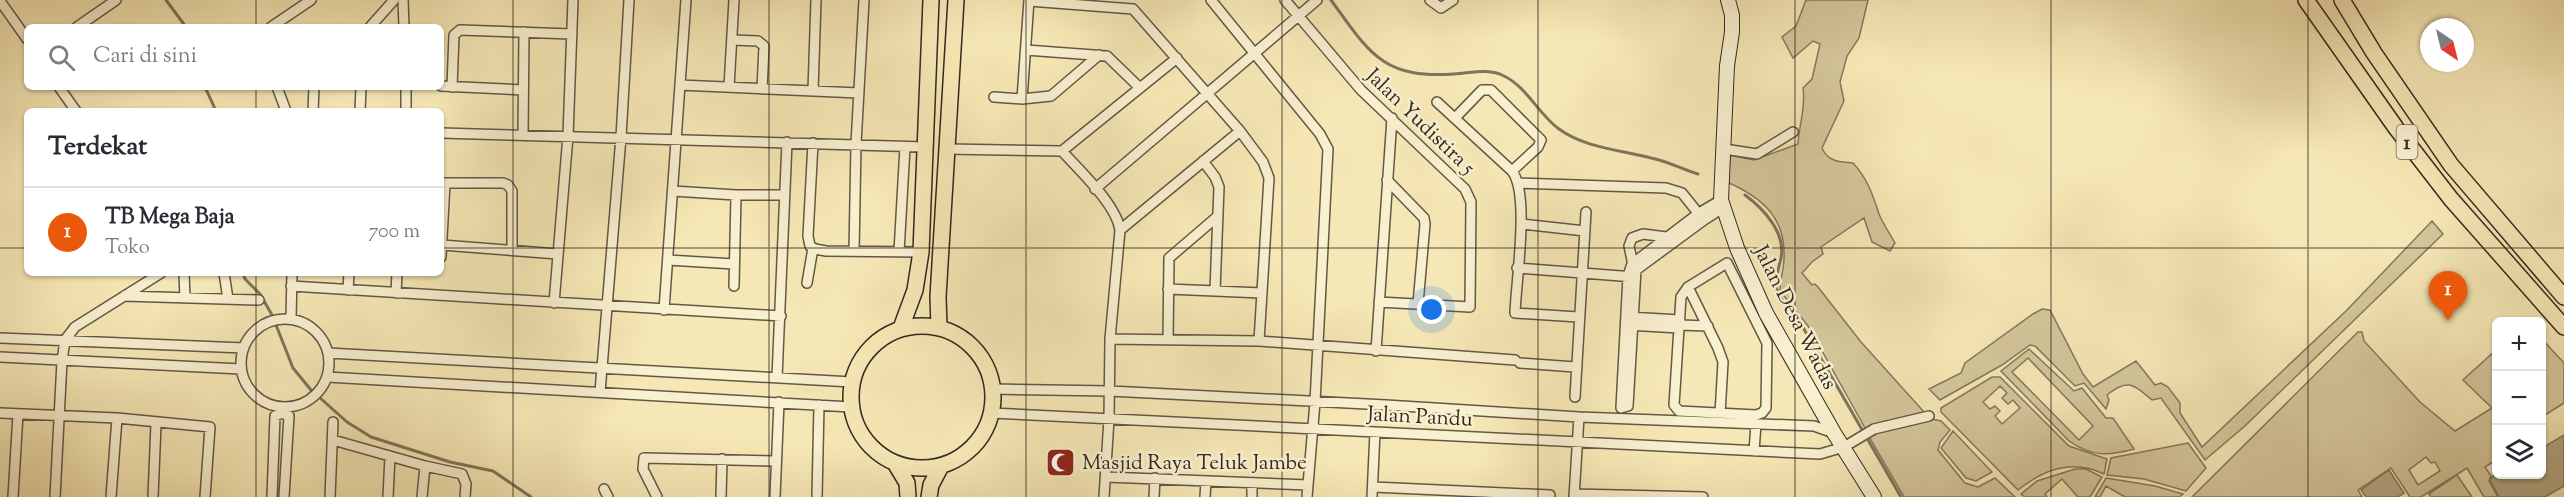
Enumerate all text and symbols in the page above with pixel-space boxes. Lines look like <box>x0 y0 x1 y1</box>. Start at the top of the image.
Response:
north arrow <box>2420 18 2474 72</box>
search box <box>24 24 444 90</box>
icon: search <box>45 41 78 74</box>
text: Cari di sini <box>93 41 197 73</box>
street label: Jalan Yudistira 5 <box>1357 62 1481 183</box>
road number: 1 <box>2396 125 2418 159</box>
text: Terdekat <box>48 129 147 166</box>
text: TB Mega Baja <box>105 202 235 234</box>
text: 1 <box>64 218 71 247</box>
text: 700 m <box>368 218 420 247</box>
text: Toko <box>105 234 150 263</box>
street label: Jalan Desa Wadas <box>1744 240 1844 395</box>
pin: 1 <box>2428 272 2468 321</box>
your location <box>1417 295 1446 324</box>
map controls <box>2492 317 2546 479</box>
button: + <box>2492 317 2546 371</box>
button: − <box>2492 371 2546 425</box>
street label: Jalan Pandu <box>1365 400 1473 436</box>
button: layers <box>2492 425 2546 479</box>
mosque icon: Masjid Raya Teluk Jambe <box>1045 446 1077 478</box>
place label: Masjid Raya Teluk Jambe <box>1082 449 1307 479</box>

